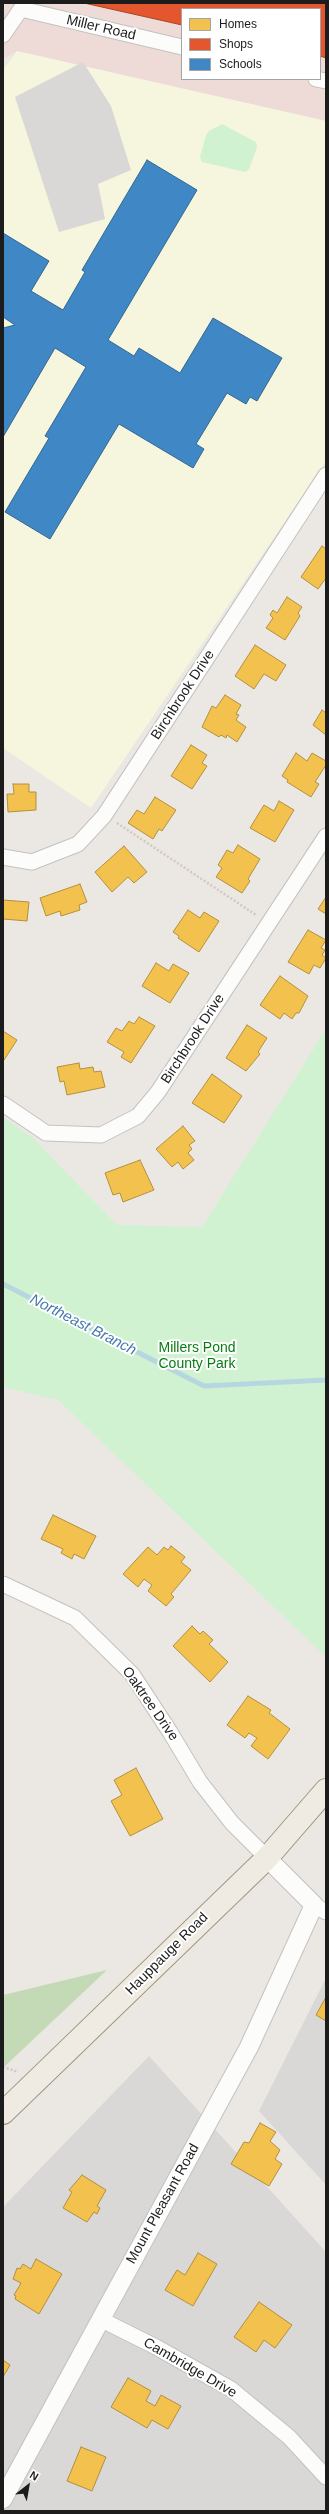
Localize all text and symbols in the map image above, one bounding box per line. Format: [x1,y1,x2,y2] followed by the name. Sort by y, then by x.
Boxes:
[181,8,321,80] legend
[65,12,137,44] street label: Miller Road
[219,17,257,31] text: Homes
[219,37,253,51] text: Shops
[219,57,262,71] text: Schools
[148,647,218,743] street label: Birchbrook Drive
[158,991,228,1087] street label: Birchbrook Drive
[27,1290,139,1360] water label: Northeast Branch
[158,1340,236,1372] park label: Millers Pond County Park
[118,1664,182,1744] street label: Oaktree Drive
[122,1909,212,1999] street label: Hauppauge Road
[123,2141,203,2267] street label: Mount Pleasant Road
[140,2334,240,2402] street label: Cambridge Drive
[8,2466,48,2506] north arrow
[28,2469,41,2483] text: N

